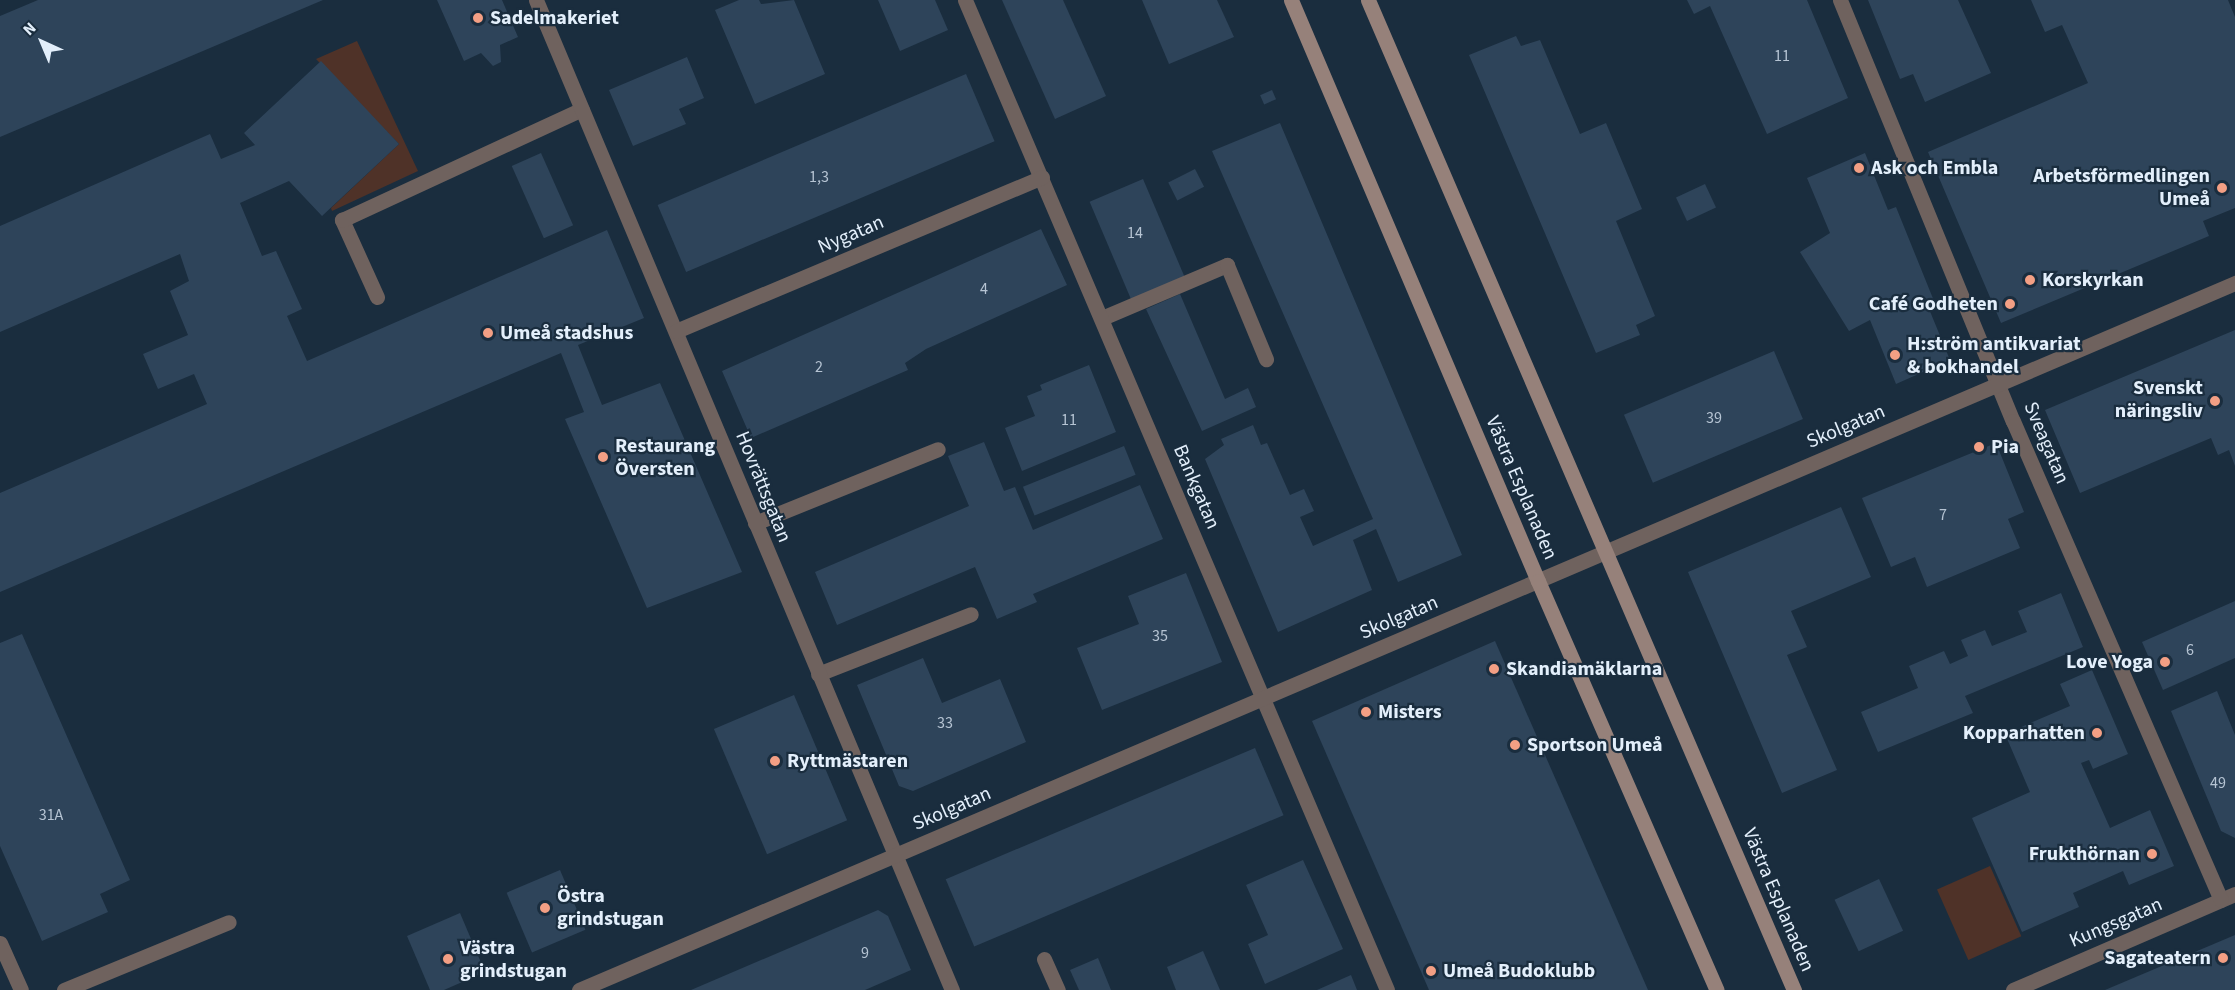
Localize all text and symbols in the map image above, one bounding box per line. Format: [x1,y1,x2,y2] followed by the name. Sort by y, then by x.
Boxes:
[490,6,619,30] place label: Sadelmakeriet
[471,11,485,25] marker: Sadelmakeriet
[12,12,72,72] north arrow
[18,17,41,41] text: N
[1774,46,1790,66] house number: 11
[1871,156,1998,180] place label: Ask och Embla
[1852,161,1866,175] marker: Ask och Embla
[2033,164,2210,211] place label: Arbetsförmedlingen Umeå
[809,167,829,187] house number: 1,3
[2215,181,2229,195] marker: Arbetsförmedlingen Umeå
[814,210,888,260] street label: Nygatan
[1127,223,1143,243] house number: 14
[2042,268,2144,292] place label: Korskyrkan
[2023,273,2037,287] marker: Korskyrkan
[980,279,988,299] house number: 4
[1869,292,1998,316] place label: Café Godheten
[2003,297,2017,311] marker: Café Godheten
[500,321,633,345] place label: Umeå stadshus
[481,326,495,340] marker: Umeå stadshus
[1907,332,2081,379] place label: H:ström antikvariat & bokhandel
[1888,348,1902,362] marker: H:ström antikvariat & bokhandel
[815,357,823,377] house number: 2
[2115,377,2203,424] place label: Svenskt näringsliv
[2208,394,2222,408] marker: Svenskt näringsliv
[2018,398,2074,488] street label: Sveagatan
[1803,400,1889,454] street label: Skolgatan
[1706,408,1722,428] house number: 39
[1061,410,1077,430] house number: 11
[1480,413,1562,563] street label: Västra Esplanaden
[730,428,796,546] street label: Hovrättsgatan
[615,434,715,481] place label: Restaurang Översten
[1991,435,2019,459] place label: Pia
[1972,440,1986,454] marker: Pia
[1167,441,1225,533] street label: Bankgatan
[596,450,610,464] marker: Restaurang Översten
[1939,505,1947,525] house number: 7
[1356,591,1442,645] street label: Skolgatan
[1152,626,1168,646] house number: 35
[2186,640,2194,660] house number: 6
[2066,650,2153,674] place label: Love Yoga
[2158,655,2172,669] marker: Love Yoga
[1506,657,1662,681] place label: Skandiamäklarna
[1487,662,1501,676] marker: Skandiamäklarna
[1378,700,1442,724] place label: Misters
[1359,705,1373,719] marker: Misters
[937,713,953,733] house number: 33
[1963,721,2085,745] place label: Kopparhatten
[2090,726,2104,740] marker: Kopparhatten
[1527,733,1663,757] place label: Sportson Umeå
[1508,738,1522,752] marker: Sportson Umeå
[787,749,908,773] place label: Ryttmästaren
[768,754,782,768] marker: Ryttmästaren
[2210,773,2226,793] house number: 49
[909,782,995,836] street label: Skolgatan
[39,805,63,825] house number: 31A
[1737,825,1819,975] street label: Västra Esplanaden
[2029,842,2140,866] place label: Frukthörnan
[2145,847,2159,861] marker: Frukthörnan
[557,885,664,932] place label: Östra grindstugan
[2066,893,2166,953] street label: Kungsgatan
[538,901,552,915] marker: Östra grindstugan
[460,936,567,983] place label: Västra grindstugan
[861,943,869,963] house number: 9
[2104,946,2211,970] place label: Sagateatern
[2216,951,2230,965] marker: Sagateatern
[441,952,455,966] marker: Västra grindstugan
[1443,959,1595,983] place label: Umeå Budoklubb
[1424,964,1438,978] marker: Umeå Budoklubb

